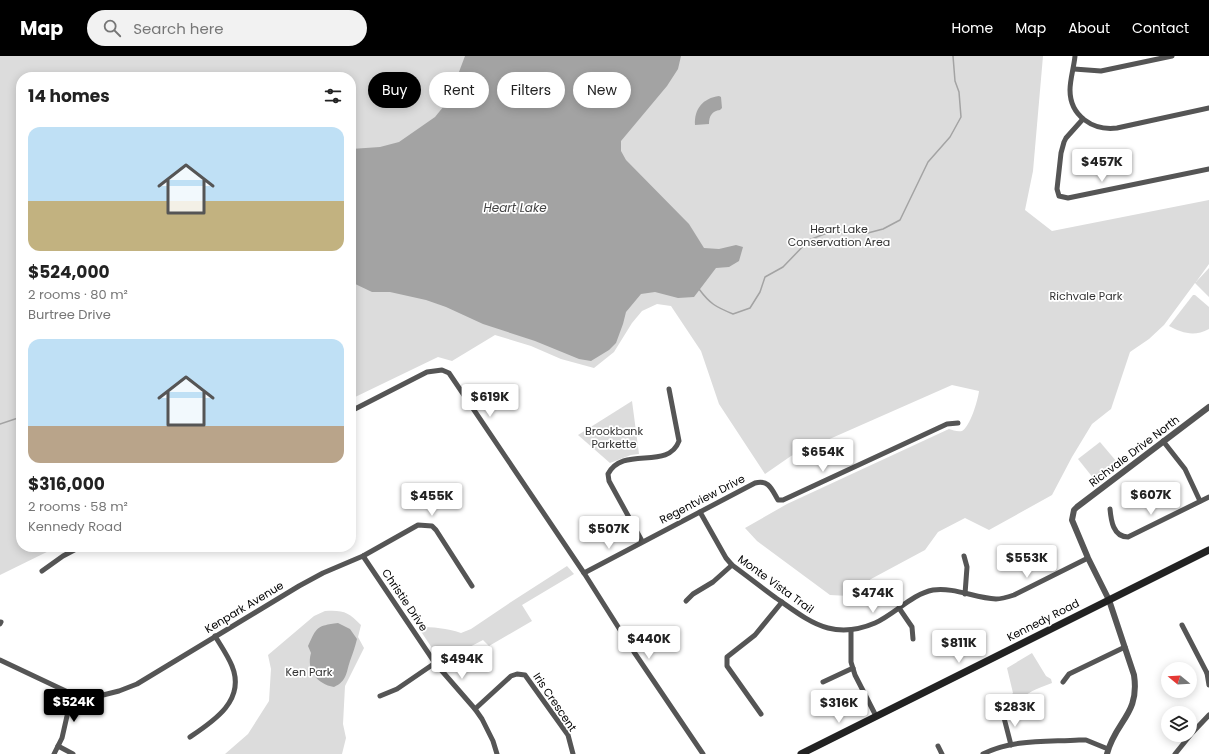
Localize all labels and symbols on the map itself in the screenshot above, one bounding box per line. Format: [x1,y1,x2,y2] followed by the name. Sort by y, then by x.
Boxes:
[1074,149,1130,183] pin: $457K
[483,199,547,216] water label: Heart Lake
[788,221,890,250] park label: Heart Lake Conservation Area
[1050,288,1123,304] park label: Richvale Park
[462,384,518,418] pin: $619K
[1085,412,1183,490] street label: Richvale Drive North
[585,423,643,452] park label: Brookbank Parkette
[795,439,851,473] pin: $654K
[656,470,748,527] street label: Regentview Drive
[1123,482,1179,516] pin: $607K
[404,483,460,517] pin: $455K
[581,516,637,550] pin: $507K
[999,545,1055,579] pin: $553K
[735,551,817,617] street label: Monte Vista Trail
[378,566,432,635] street label: Christie Drive
[202,577,287,637] street label: Kenpark Avenue
[845,580,901,614] pin: $474K
[1004,595,1082,645] street label: Kennedy Road
[621,626,677,660] pin: $440K
[931,630,987,664] pin: $811K
[434,646,490,680] pin: $494K
[1161,662,1197,698] north arrow
[286,664,333,680] park label: Ken Park
[529,669,581,735] street label: Iris Crescent
[46,689,102,723] pin: $524K
[811,690,867,724] pin: $316K
[987,694,1043,728] pin: $283K

